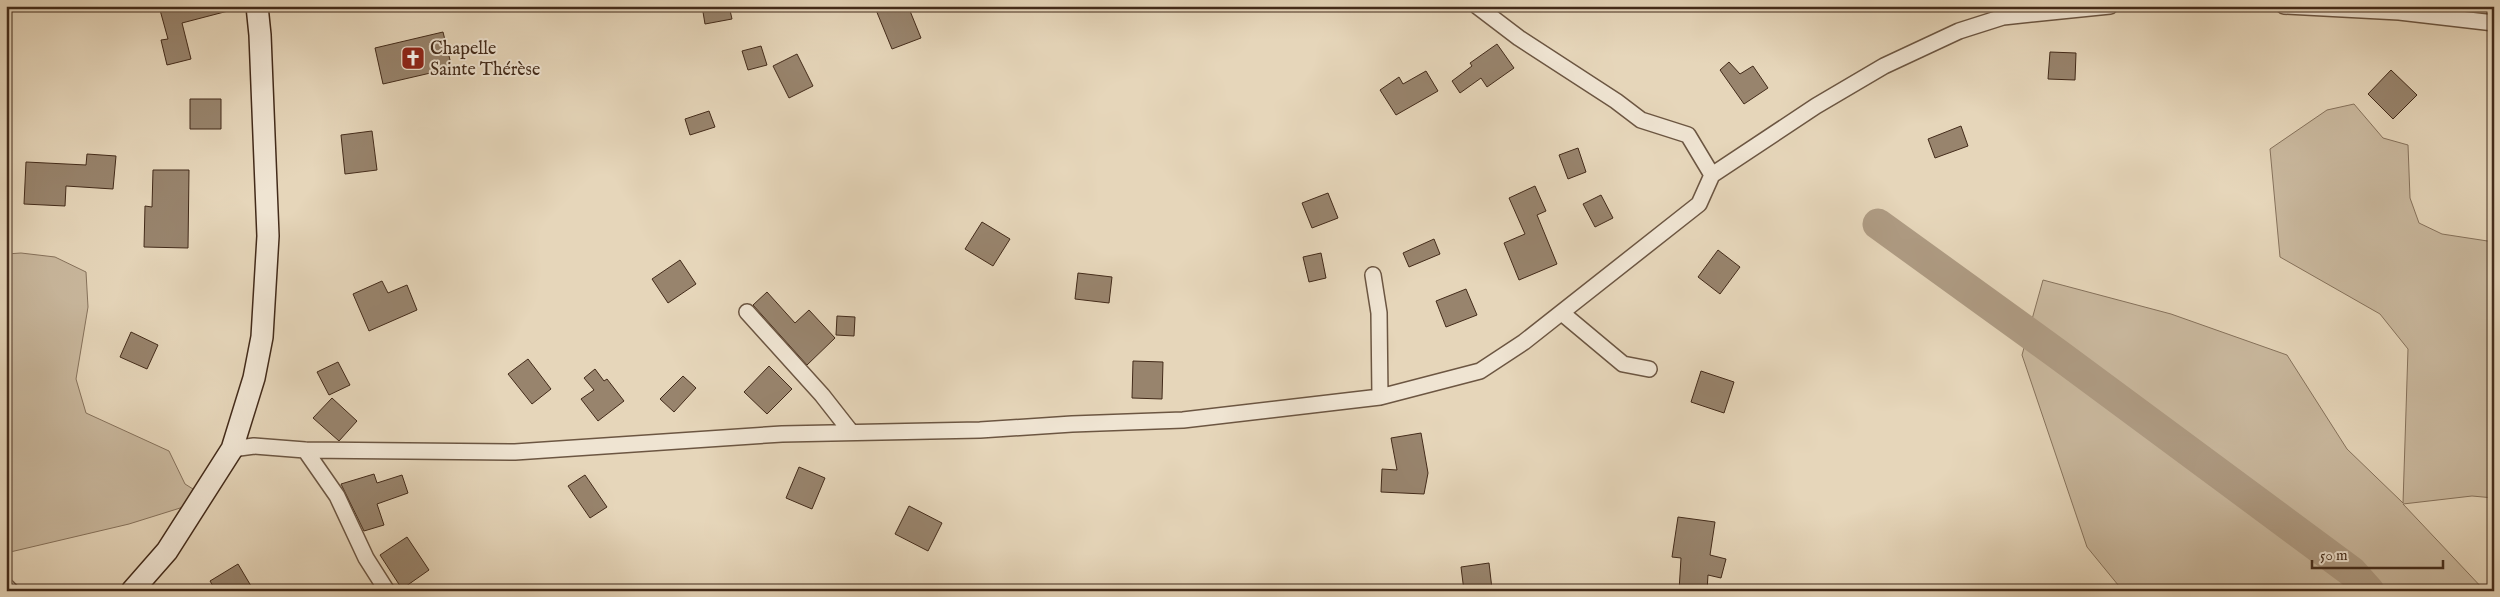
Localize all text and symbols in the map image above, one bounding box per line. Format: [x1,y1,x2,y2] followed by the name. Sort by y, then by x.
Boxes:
[430,38,540,82] place label: Chapelle Sainte Thérèse
[400,45,426,71] church icon: Chapelle Sainte Thérèse
[2312,537,2444,569] scale bar
[2320,546,2348,565] text: 50 m

